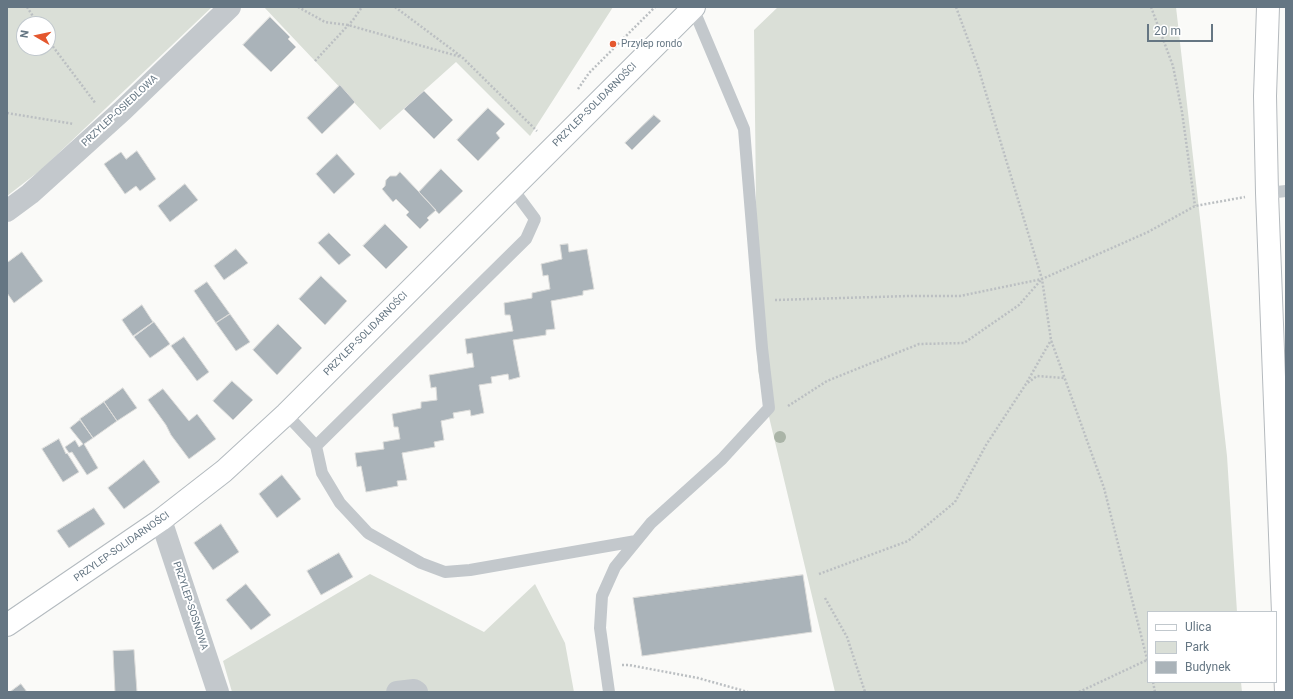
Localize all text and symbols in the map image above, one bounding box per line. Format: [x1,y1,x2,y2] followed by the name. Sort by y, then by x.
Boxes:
[16,16,56,56] north arrow
[1149,16,1215,42] scale bar
[1154,24,1181,38] text: 20 m
[18,29,32,39] text: N
[621,38,682,50] place label: Przylep rondo
[608,39,618,49] marker: Przylep rondo
[551,61,639,149] street label: PRZYLEP-SOLIDARNOŚCI
[80,73,160,149] street label: PRZYLEP-OSIEDLOWA
[322,290,410,378] street label: PRZYLEP-SOLIDARNOŚCI
[72,509,172,585] street label: PRZYLEP-SOLIDARNOŚCI
[170,560,210,652] street label: PRZYLEP-SOSNOWA
[1147,611,1277,683] legend
[1185,620,1211,634] text: Ulica
[1185,640,1209,654] text: Park
[1185,660,1231,674] text: Budynek

